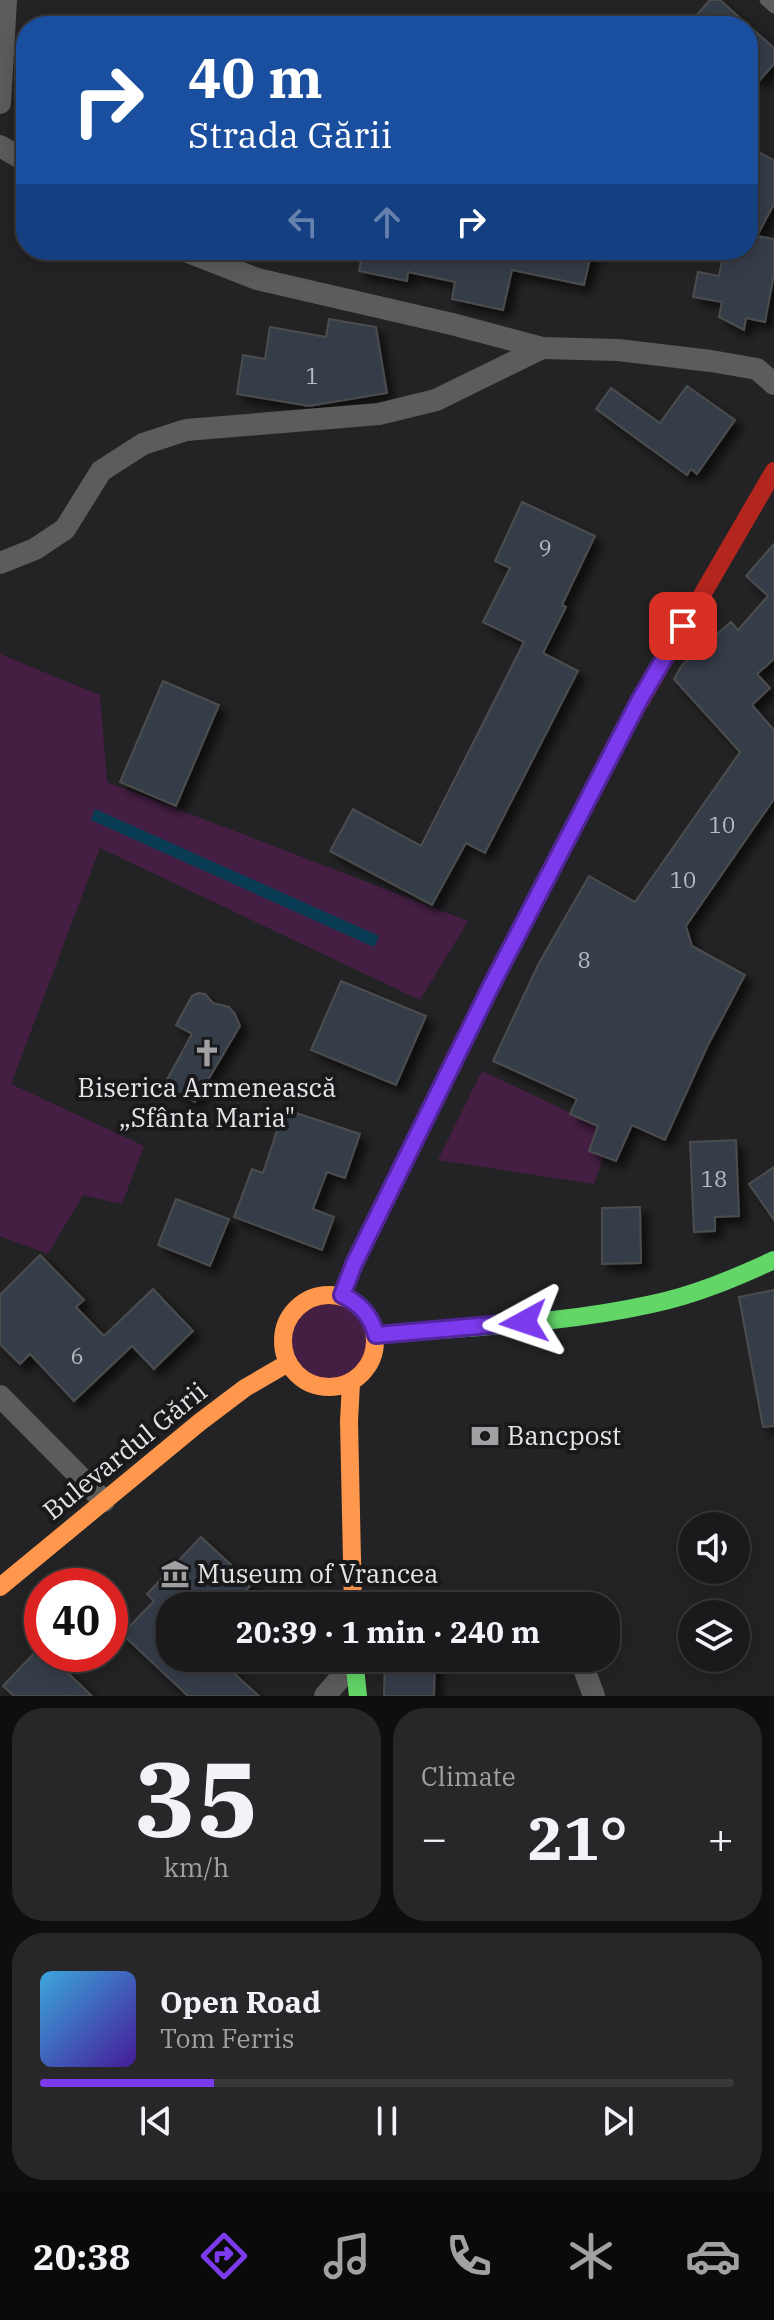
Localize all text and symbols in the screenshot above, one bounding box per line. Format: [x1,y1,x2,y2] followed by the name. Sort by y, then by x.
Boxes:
[188,41,323,113] text: 40 m
[56,48,160,152] icon: right
[188,111,392,158] text: Strada Gării
[281,200,325,244] icon: left
[365,200,409,244] icon: ahead
[449,200,493,244] icon: right
[305,361,319,390] house number: 1
[538,533,552,562] house number: 9
[649,592,717,660] pin
[661,604,705,648] icon: arrive
[709,810,735,839] house number: 10
[670,865,696,894] house number: 10
[577,945,591,974] house number: 8
[192,1038,222,1068] church icon: Biserica Armenească „Sfânta Maria"
[78,1070,336,1134] place label: Biserica Armenească „Sfânta Maria"
[701,1164,727,1193] house number: 18
[482,1280,566,1364] position arrow
[70,1341,84,1370] house number: 6
[36,1374,213,1527] street label: Bulevardul Gării
[507,1418,621,1452] place label: Bancpost
[470,1421,500,1451] bank icon: Bancpost
[678,1512,750,1672] map controls
[678,1512,750,1584] button: sound
[197,1556,438,1590] place label: Museum of Vrancea
[160,1559,190,1589] museum icon: Museum of Vrancea
[24,1568,128,1672] speed limit sign: 40
[678,1600,750,1672] button: layers
[236,1612,540,1651] text: 20:39 · 1 min · 240 m
[134,1730,259,1866] text: 35
[421,1759,516,1793] text: Climate
[527,1798,628,1877] text: 21°
[421,1809,447,1866] text: −
[708,1809,734,1866] text: +
[164,1850,229,1884] text: km/h
[160,1982,321,2021] text: Open Road
[160,2021,294,2055] text: Tom Ferris
[134,2099,178,2143] icon: previous
[365,2099,409,2143] icon: pause
[596,2099,640,2143] icon: next
[196,2228,252,2284] icon: directions
[319,2228,375,2284] icon: music
[441,2228,497,2284] icon: phone
[563,2228,619,2284] icon: climate
[685,2228,741,2284] icon: car
[33,2233,130,2280] text: 20:38

